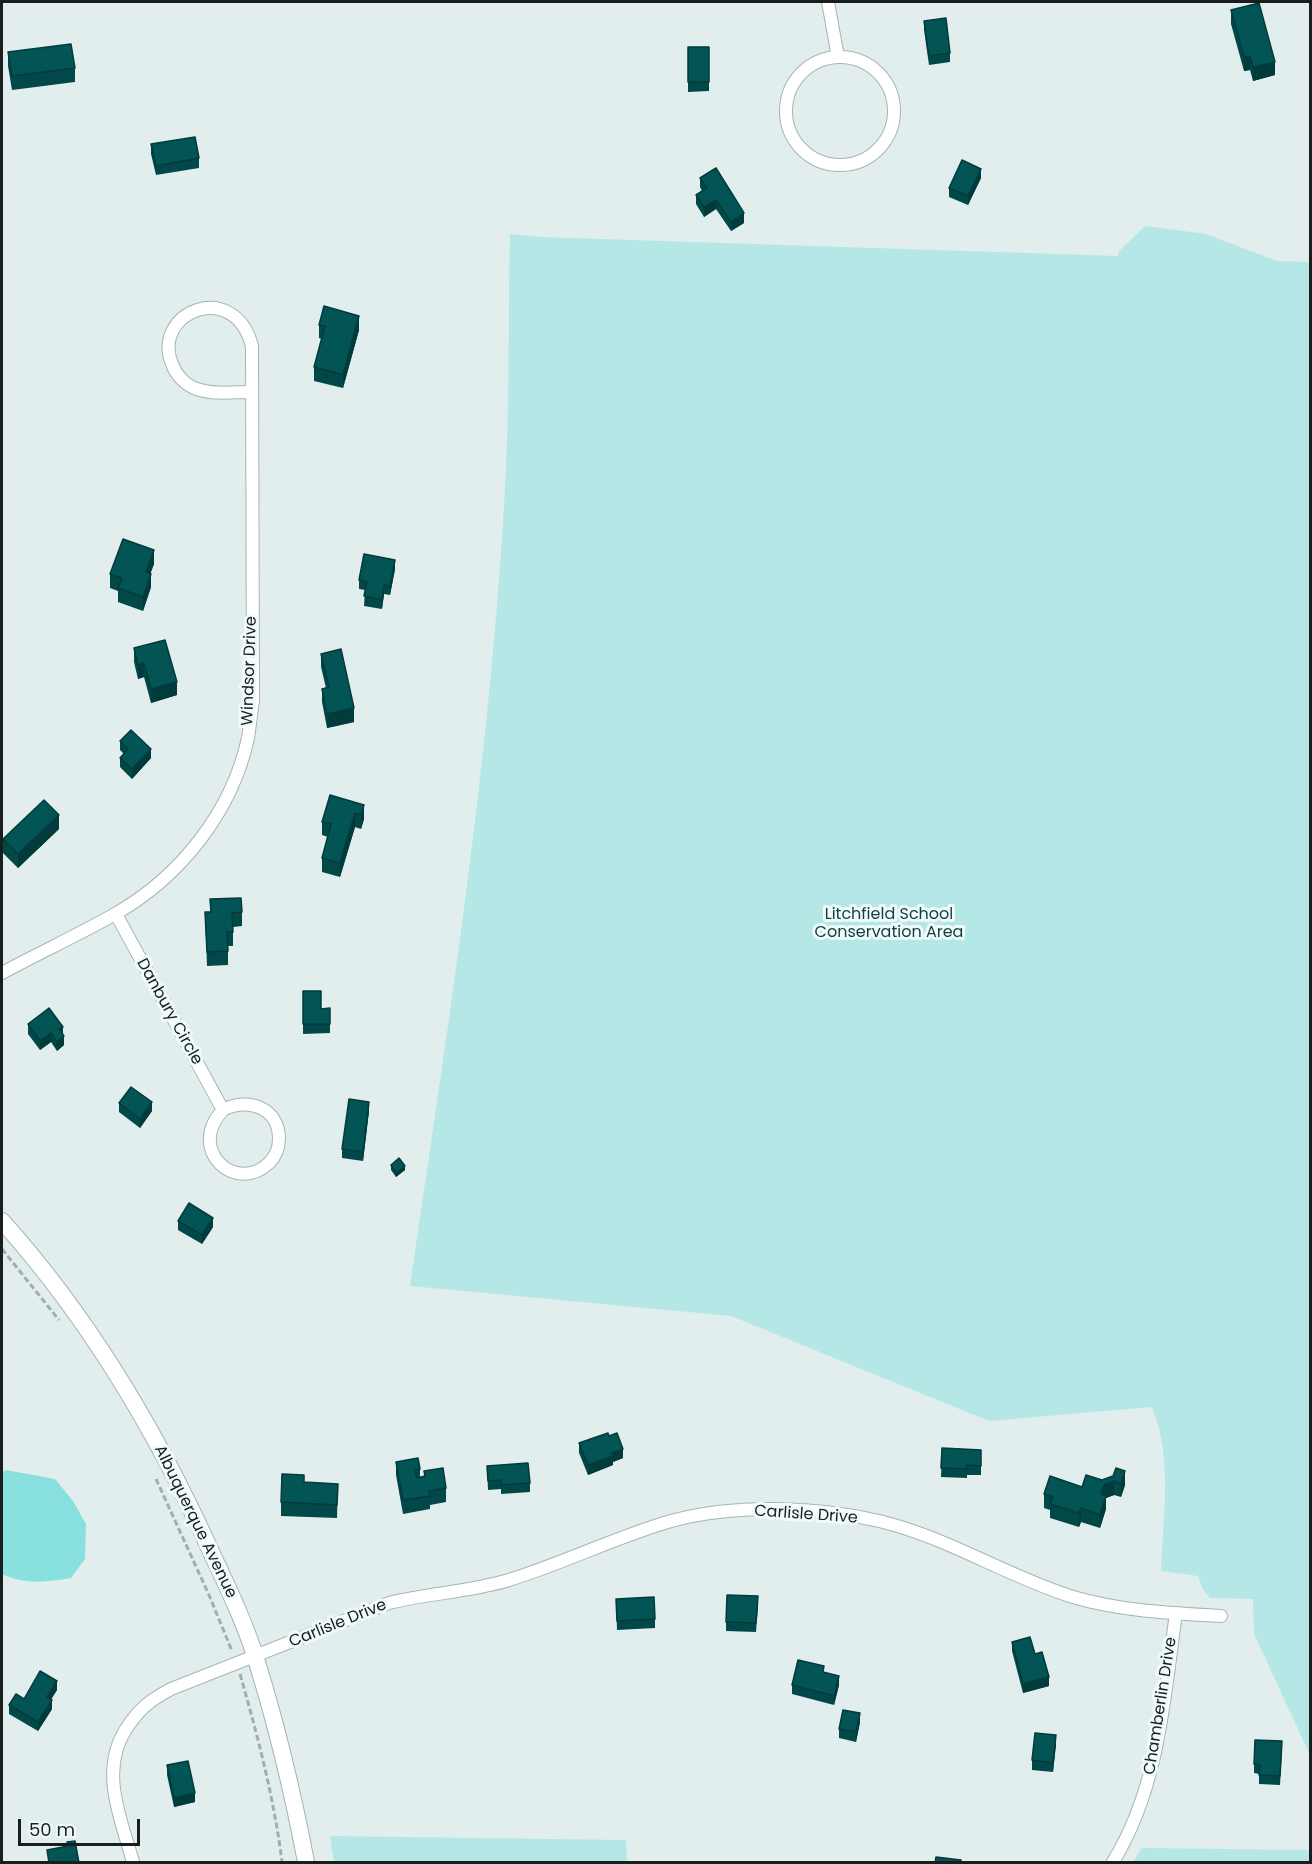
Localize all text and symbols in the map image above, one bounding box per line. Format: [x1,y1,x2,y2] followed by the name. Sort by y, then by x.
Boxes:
[238,616,262,726] street label: Windsor Drive
[815,905,963,943] park label: Litchfield School Conservation Area
[132,956,206,1068] street label: Danbury Circle
[150,1442,240,1602] street label: Albuquerque Avenue
[754,1502,858,1528] street label: Carlisle Drive
[286,1596,390,1652] street label: Carlisle Drive
[1141,1636,1181,1776] street label: Chamberlin Drive
[21,1807,142,1845] scale bar
[29,1817,75,1842] text: 50 m

